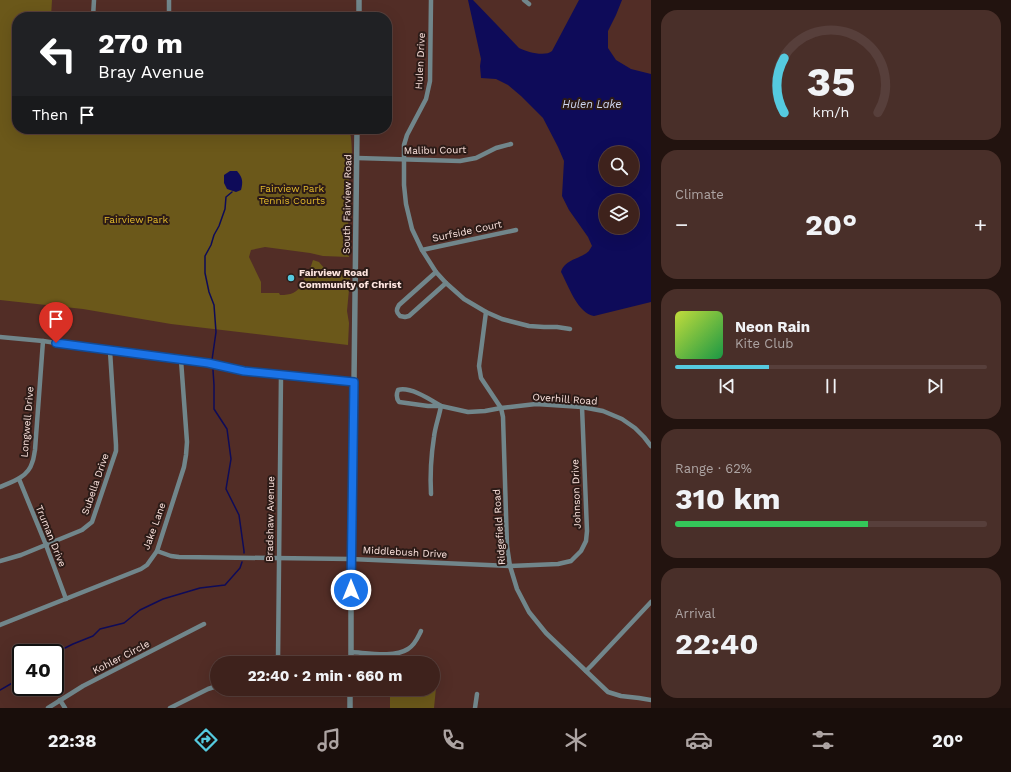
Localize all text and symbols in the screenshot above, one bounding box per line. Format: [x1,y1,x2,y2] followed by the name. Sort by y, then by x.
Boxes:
[98,27,183,60] text: 270 m
[32,28,84,80] icon: left
[413,32,427,90] street label: Hulen Drive
[807,57,855,106] text: 35
[98,61,204,82] text: Bray Avenue
[562,98,622,111] water label: Hulen Lake
[813,103,849,119] text: km/h
[76,104,98,126] icon: arrive
[32,106,68,124] text: Then
[404,144,467,156] street label: Malibu Court
[599,146,639,234] map controls
[599,146,639,186] button: search
[341,154,353,254] street label: South Fairview Road
[259,183,325,206] park label: Fairview Park Tennis Courts
[675,187,724,202] text: Climate
[599,194,639,234] button: layers
[805,207,857,242] text: 20°
[675,212,688,237] text: −
[974,212,987,237] text: +
[104,214,169,225] park label: Fairview Park
[431,218,504,244] street label: Surfside Court
[299,267,402,290] place label: Fairview Road Community of Christ
[286,273,296,283] marker: Fairview Road Community of Christ
[39,302,73,343] pin
[45,308,67,330] icon: arrive
[735,318,810,336] text: Neon Rain
[735,336,793,351] text: Kite Club
[716,375,738,397] icon: previous
[820,375,842,397] icon: pause
[924,375,946,397] icon: next
[18,386,36,458] street label: Longwell Drive
[532,391,598,407] street label: Overhill Road
[79,452,111,516] street label: Subella Drive
[569,459,583,529] street label: Johnson Drive
[675,461,752,476] text: Range · 62%
[264,476,276,562] street label: Bradshaw Avenue
[675,481,781,516] text: 310 km
[491,489,507,565] street label: Ridgefield Road
[140,501,168,551] street label: Jake Lane
[34,504,68,569] street label: Truman Drive
[362,544,448,560] street label: Middlebush Drive
[330,569,372,611] position arrow
[675,606,716,621] text: Arrival
[675,626,759,661] text: 22:40
[91,638,151,676] street label: Kohler Circle
[12,644,64,696] speed limit sign: 40
[248,667,402,685] text: 22:40 · 2 min · 660 m
[192,726,220,754] icon: directions
[315,726,343,754] icon: music
[439,726,467,754] icon: phone
[562,726,590,754] icon: climate
[685,726,713,754] icon: car
[809,726,837,754] icon: filters
[48,730,97,751] text: 22:38
[932,730,963,751] text: 20°

